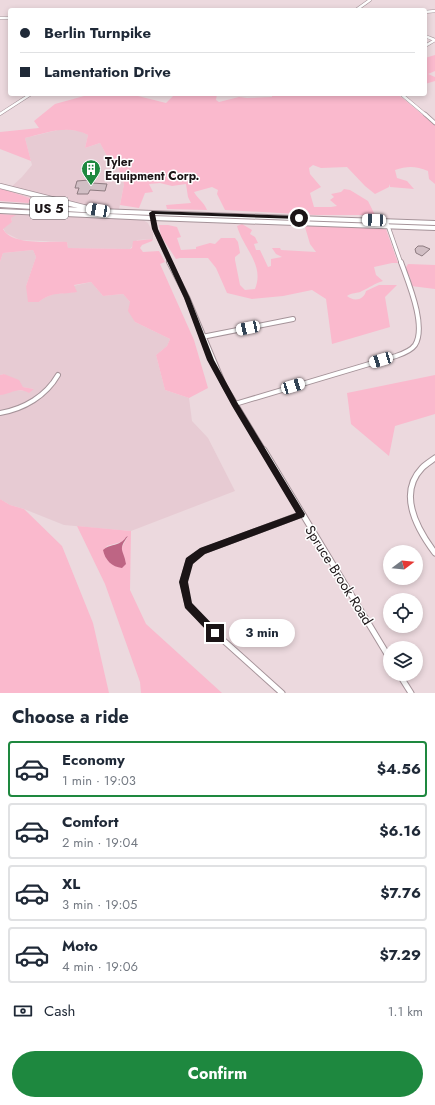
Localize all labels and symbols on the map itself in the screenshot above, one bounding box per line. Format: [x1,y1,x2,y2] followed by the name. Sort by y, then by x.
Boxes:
[105,153,200,185] place label: Tyler Equipment Corp.
[80,158,102,186] building icon: Tyler Equipment Corp.
[30,197,68,219] road number: US 5
[85,202,111,218] car
[290,209,308,227] route start
[362,214,386,226] car
[235,320,261,336] car
[368,351,394,369] car
[280,377,306,395] car
[300,521,378,629] street label: Spruce Brook Road
[383,545,423,585] north arrow
[229,619,295,647] callout: 3 min
[206,624,224,642] route end

